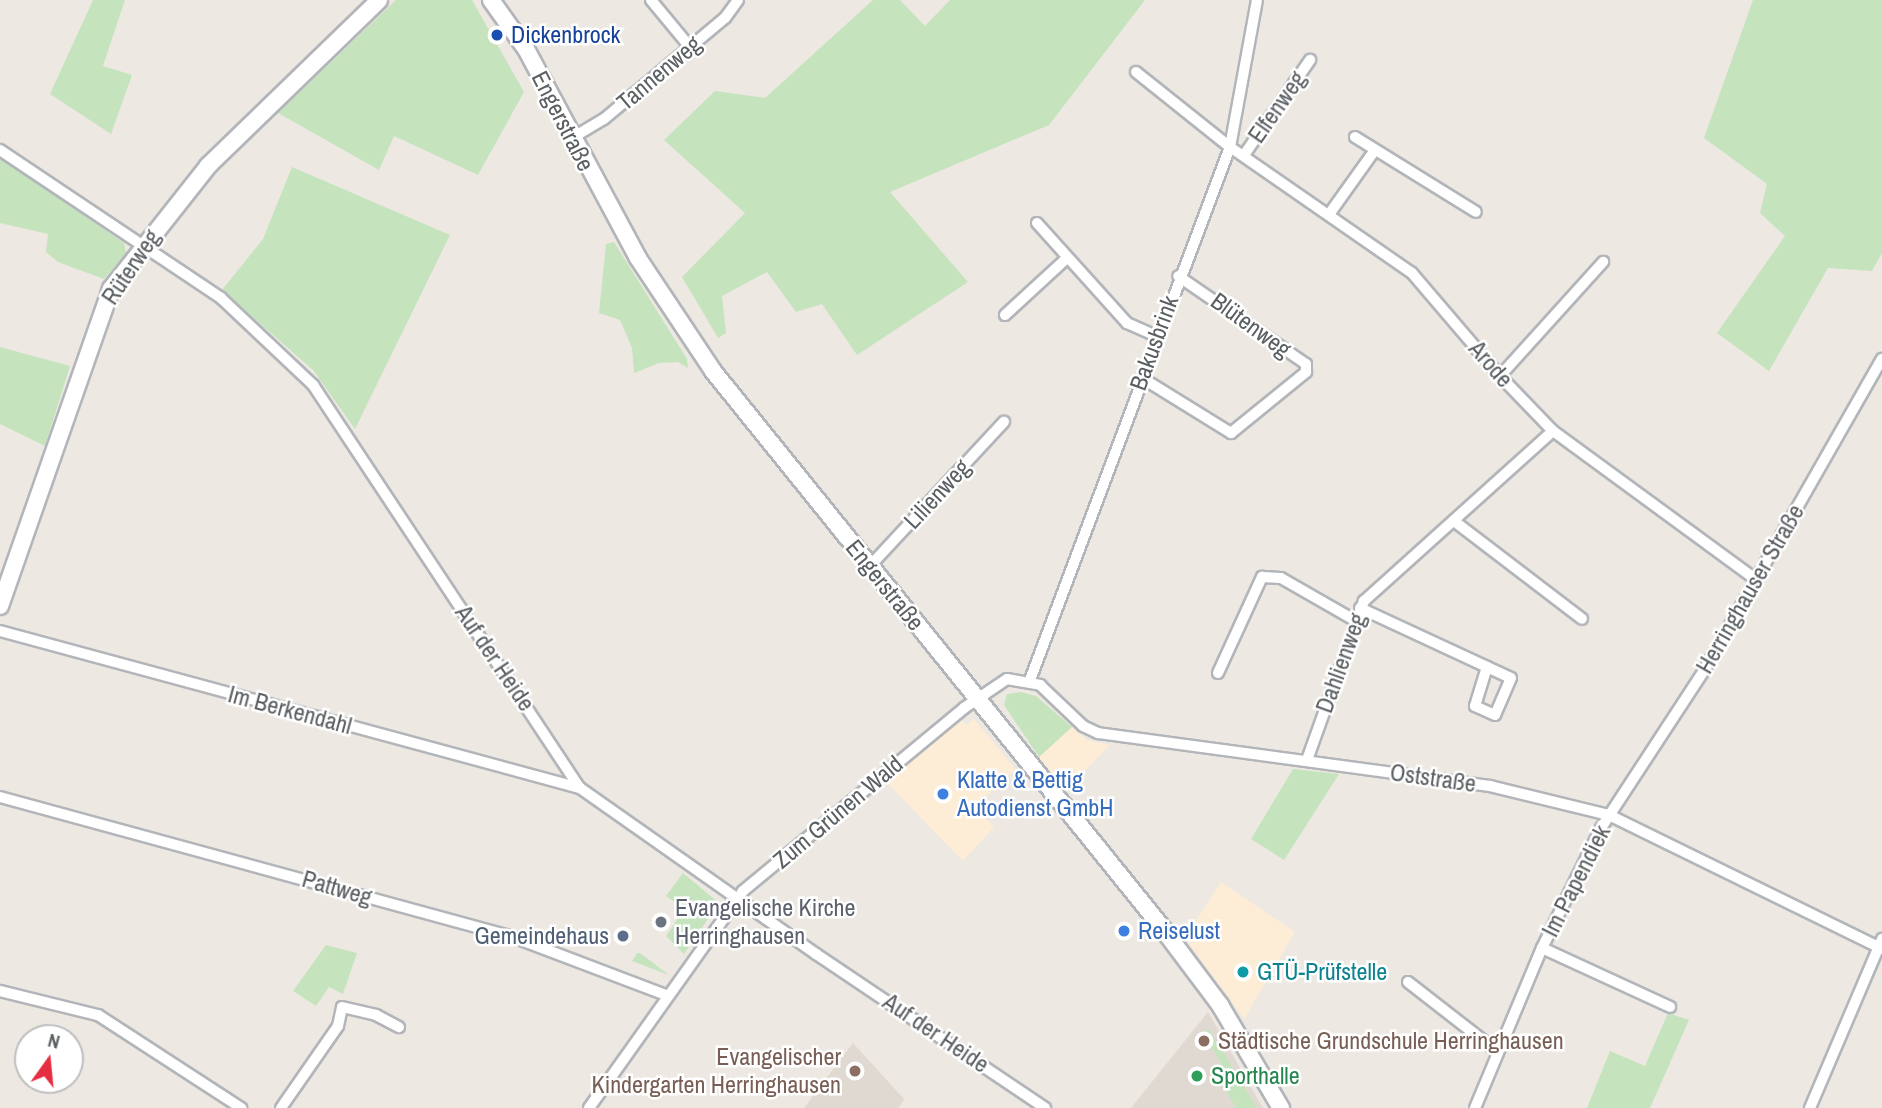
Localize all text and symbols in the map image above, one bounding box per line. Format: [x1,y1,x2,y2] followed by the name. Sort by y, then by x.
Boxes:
[511,21,620,49] place label: Dickenbrock
[489,27,505,43] marker: Dickenbrock
[611,29,707,117] street label: Tannenweg
[526,66,600,176] street label: Engerstraße
[1242,66,1312,148] street label: Elfenweg
[96,224,166,310] street label: Rüterweg
[1205,286,1297,364] street label: Blütenweg
[1124,292,1184,394] street label: Bakusbrink
[1463,335,1519,393] street label: Arode
[898,453,976,535] street label: Lilienweg
[1690,499,1810,679] street label: Herringhauser Straße
[840,534,930,636] street label: Engerstraße
[449,600,541,716] street label: Auf der Heide
[1310,609,1372,717] street label: Dahlienweg
[225,680,355,740] street label: Im Berkendahl
[767,750,909,874] street label: Zum Grünen Wald
[1388,758,1478,798] street label: Oststraße
[957,766,1113,822] place label: Klatte & Bettig Autodienst GmbH
[935,786,951,802] marker: Klatte & Bettig Autodienst GmbH
[1536,820,1616,942] street label: Im Papendiek
[299,864,375,912] street label: Pattweg
[675,894,856,950] place label: Evangelische Kirche Herringhausen
[653,914,669,930] marker: Evangelische Kirche Herringhausen
[1138,917,1220,945] place label: Reiselust
[474,922,609,950] place label: Gemeindehaus
[1116,923,1132,939] marker: Reiselust
[615,928,631,944] marker: Gemeindehaus
[1257,958,1387,986] place label: GTÜ-Prüfstelle
[1235,964,1251,980] marker: GTÜ-Prüfstelle
[878,987,994,1079] street label: Auf der Heide
[14,1024,84,1094] north arrow
[45,1027,63,1055] text: N
[1218,1027,1564,1055] place label: Städtische Grundschule Herringhausen
[1196,1033,1212,1049] marker: Städtische Grundschule Herringhausen
[592,1043,841,1099] place label: Evangelischer Kindergarten Herringhausen
[1211,1062,1300,1090] place label: Sporthalle
[847,1063,863,1079] marker: Evangelischer Kindergarten Herringhausen
[1189,1068,1205,1084] marker: Sporthalle

